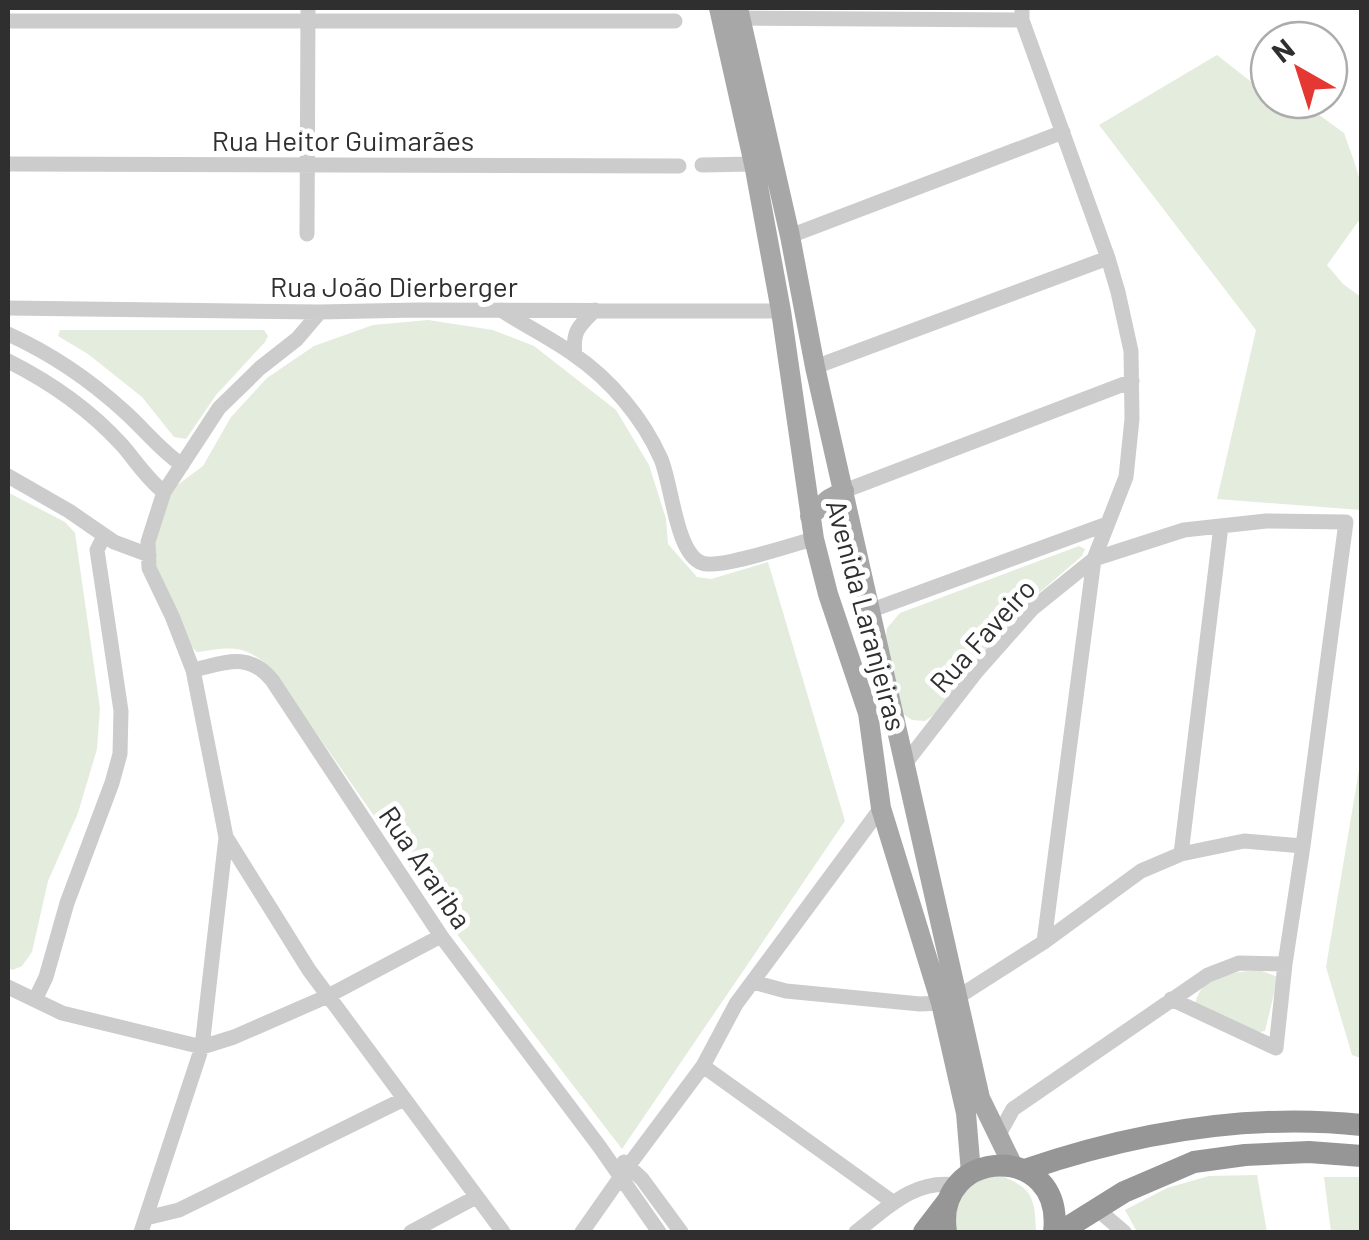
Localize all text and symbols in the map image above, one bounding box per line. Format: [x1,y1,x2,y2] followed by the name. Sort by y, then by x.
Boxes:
[1249,20,1349,120] north arrow
[1265,31,1301,69] text: N
[212,123,474,157] street label: Rua Heitor Guimarães
[270,269,518,303] street label: Rua João Dierberger
[820,496,914,734] street label: Avenida Laranjeiras
[922,571,1042,699] street label: Rua Faveiro
[373,799,479,935] street label: Rua Arariba

